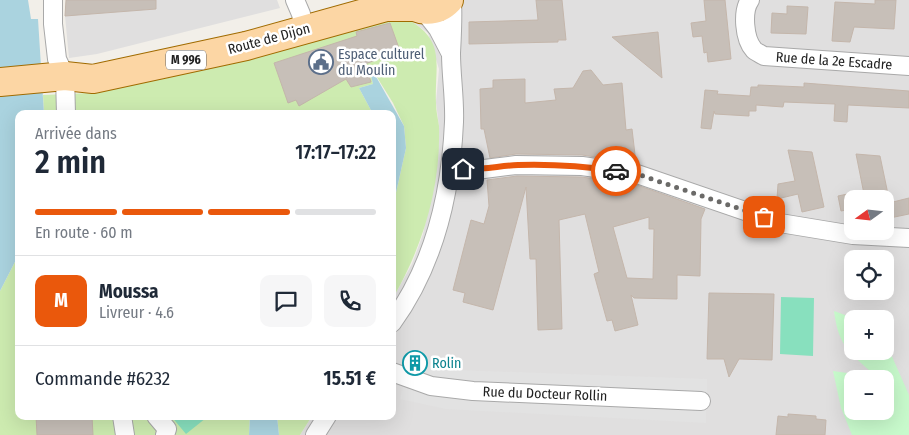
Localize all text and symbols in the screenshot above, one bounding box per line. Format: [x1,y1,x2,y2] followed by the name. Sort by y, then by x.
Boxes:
[226,20,312,58] street label: Route de Dijon
[338,46,425,79] place label: Espace culturel du Moulin
[775,48,893,74] street label: Rue de la 2e Escadre
[308,49,334,75] public building icon: Espace culturel du Moulin
[166,50,206,70] road number: M 996
[35,124,117,143] text: Arrivée dans
[295,141,376,164] text: 17:17–17:22
[35,143,106,181] text: 2 min
[591,146,641,196] courier
[442,148,484,190] pin
[449,155,477,183] icon: home
[602,157,630,185] icon: car
[844,190,894,240] north arrow
[844,190,894,420] map controls
[743,196,785,238] pin
[750,203,778,231] icon: bag
[35,223,133,242] text: En route · 60 m
[844,250,894,300] button: locate
[260,275,312,327] button: chat
[324,275,376,327] button: phone
[99,280,159,303] text: Moussa
[54,289,68,312] text: M
[99,303,174,322] text: Livreur · 4.6
[844,310,894,360] button: +
[402,350,428,376] building icon: Rolin
[432,355,461,372] place label: Rolin
[35,367,170,390] text: Commande #6232
[324,367,376,390] text: 15.51 €
[844,370,894,420] button: −
[482,383,608,405] street label: Rue du Docteur Rollin

